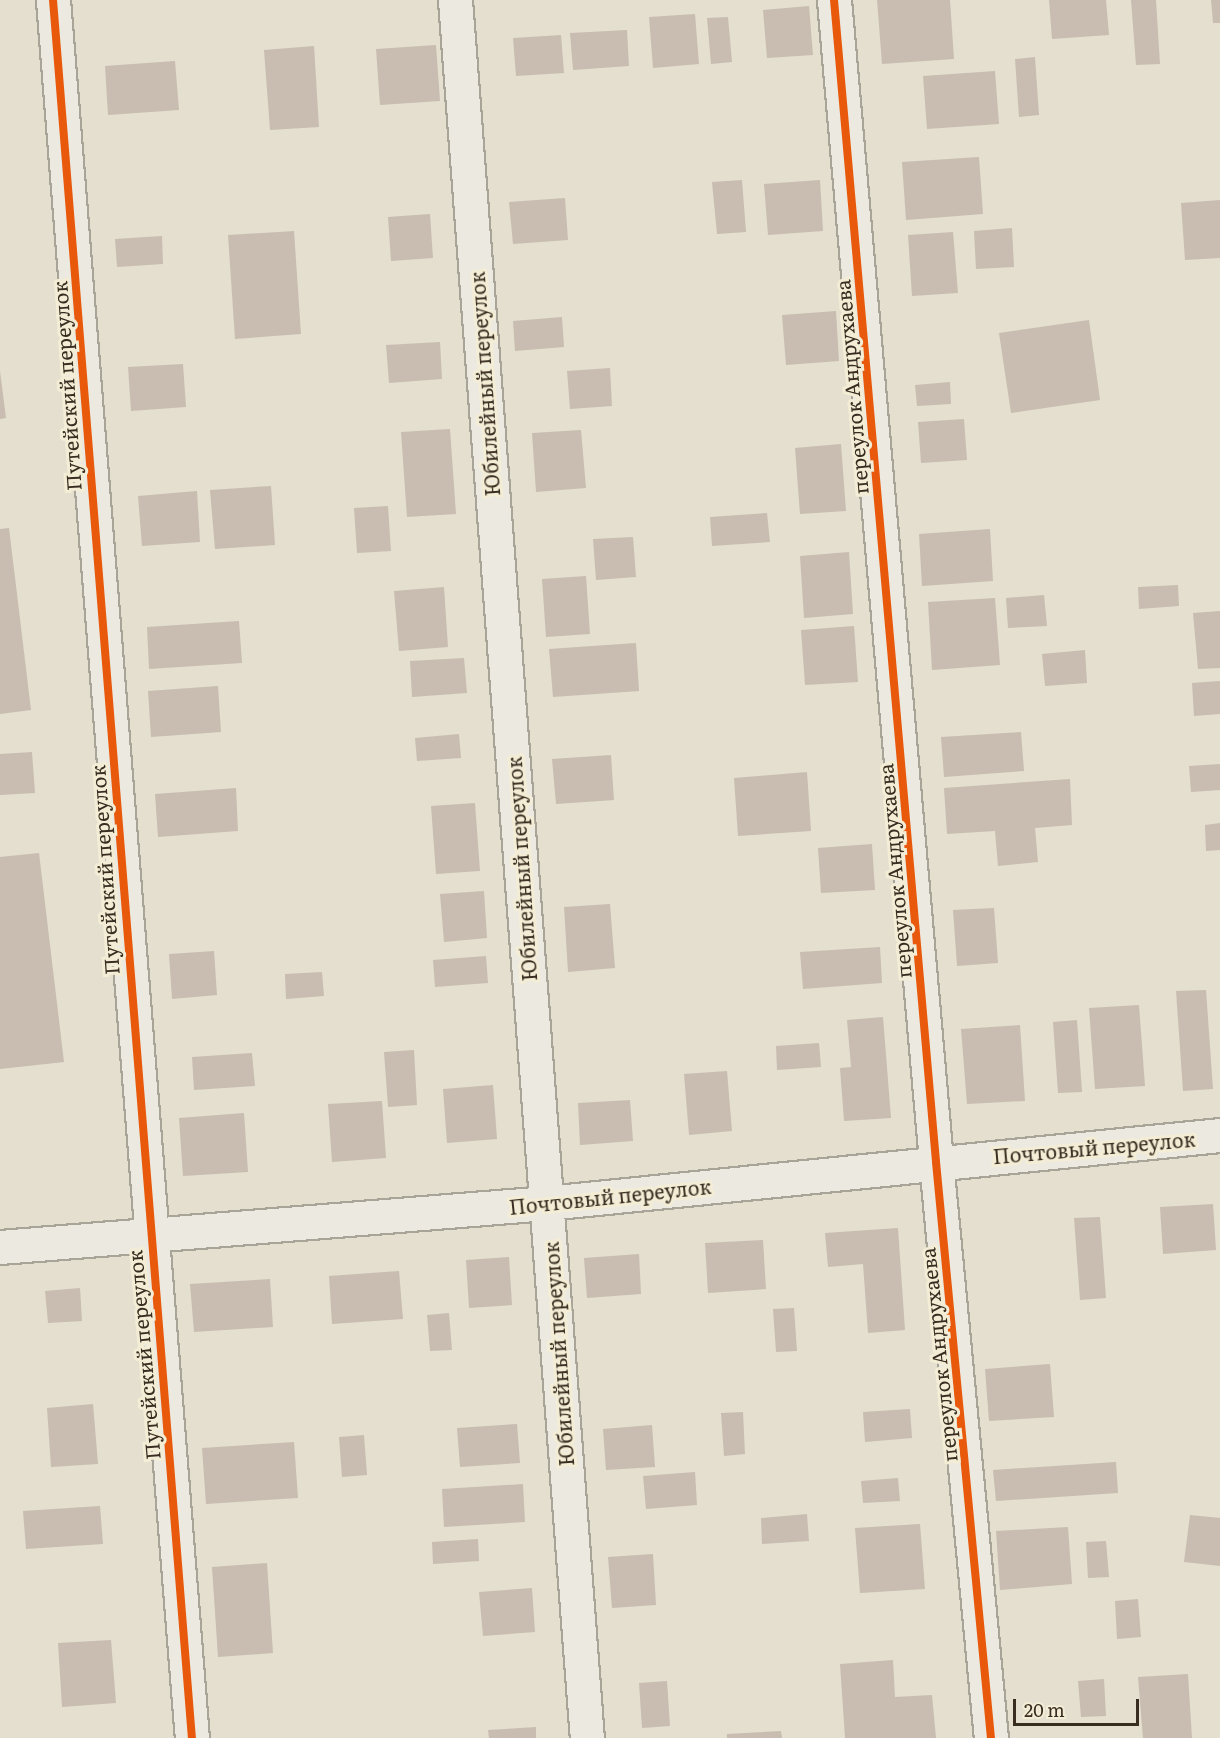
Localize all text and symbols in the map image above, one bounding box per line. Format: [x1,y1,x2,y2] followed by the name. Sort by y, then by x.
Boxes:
[464,271,504,497] street label: Юбилейный переулок
[830,279,872,495] street label: переулок Андрухаева
[47,280,85,492] street label: Путейский переулок
[501,756,541,982] street label: Юбилейный переулок
[873,763,915,979] street label: переулок Андрухаева
[85,764,123,976] street label: Путейский переулок
[992,1126,1196,1168] street label: Почтовый переулок
[508,1173,712,1219] street label: Почтовый переулок
[538,1241,578,1467] street label: Юбилейный переулок
[915,1247,961,1463] street label: переулок Андрухаева
[122,1249,164,1461] street label: Путейский переулок
[1016,1687,1142,1725] scale bar
[1024,1696,1065,1723] text: 20 m

